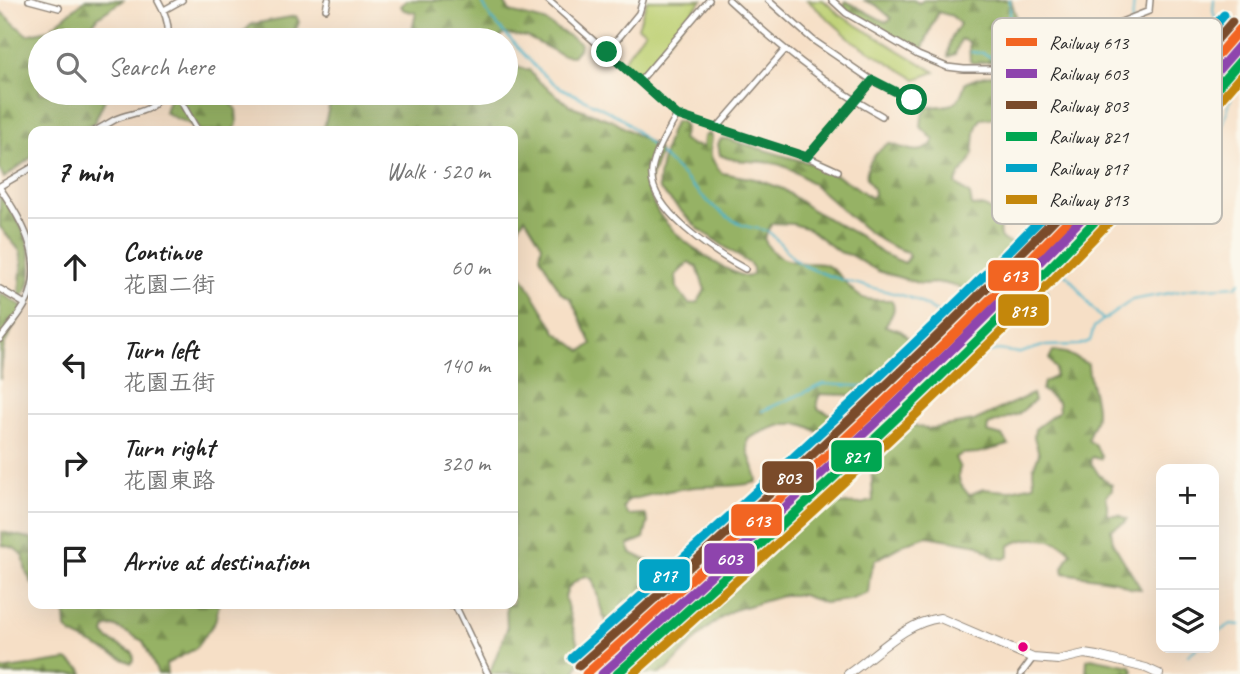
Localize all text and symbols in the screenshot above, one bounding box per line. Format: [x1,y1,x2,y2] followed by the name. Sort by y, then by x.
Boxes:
[992,18,1222,224] legend
[28,28,518,105] search box
[1049,31,1130,55] text: Railway 613
[591,36,622,67] route end
[52,48,90,86] icon: search
[108,50,214,83] text: Search here
[1049,62,1130,86] text: Railway 603
[896,84,927,115] route start
[1049,94,1130,118] text: Railway 803
[1049,125,1130,149] text: Railway 821
[56,153,113,191] text: 7 min
[386,157,490,186] text: Walk · 520 m
[1049,157,1130,181] text: Railway 817
[1049,188,1130,212] text: Railway 813
[123,235,201,268] text: Continue
[56,248,94,286] icon: ahead
[451,253,490,282] text: 60 m
[987,259,1040,292] line badge: 613
[1001,264,1029,288] text: 613
[123,270,215,299] text: 花園二街
[997,293,1050,327] line badge: 813
[1010,299,1038,323] text: 813
[123,333,198,366] text: Turn left
[56,346,94,384] icon: left
[441,351,490,380] text: 140 m
[123,368,215,397] text: 花園五街
[123,431,214,464] text: Turn right
[830,439,883,473] line badge: 821
[56,444,94,482] icon: right
[843,445,871,469] text: 821
[441,449,490,478] text: 320 m
[761,460,815,494] line badge: 803
[1156,464,1219,653] map controls
[1156,464,1219,527] button: +
[123,466,215,495] text: 花園東路
[775,466,803,490] text: 803
[730,503,783,537] line badge: 613
[744,509,772,533] text: 613
[1156,527,1219,590] button: −
[56,542,94,580] icon: arrive
[703,542,756,575] line badge: 603
[123,545,309,578] text: Arrive at destination
[716,547,744,571] text: 603
[638,558,691,592] line badge: 817
[651,564,679,588] text: 817
[1156,590,1219,653] button: layers
[1016,640,1030,654] unlabelled marker

